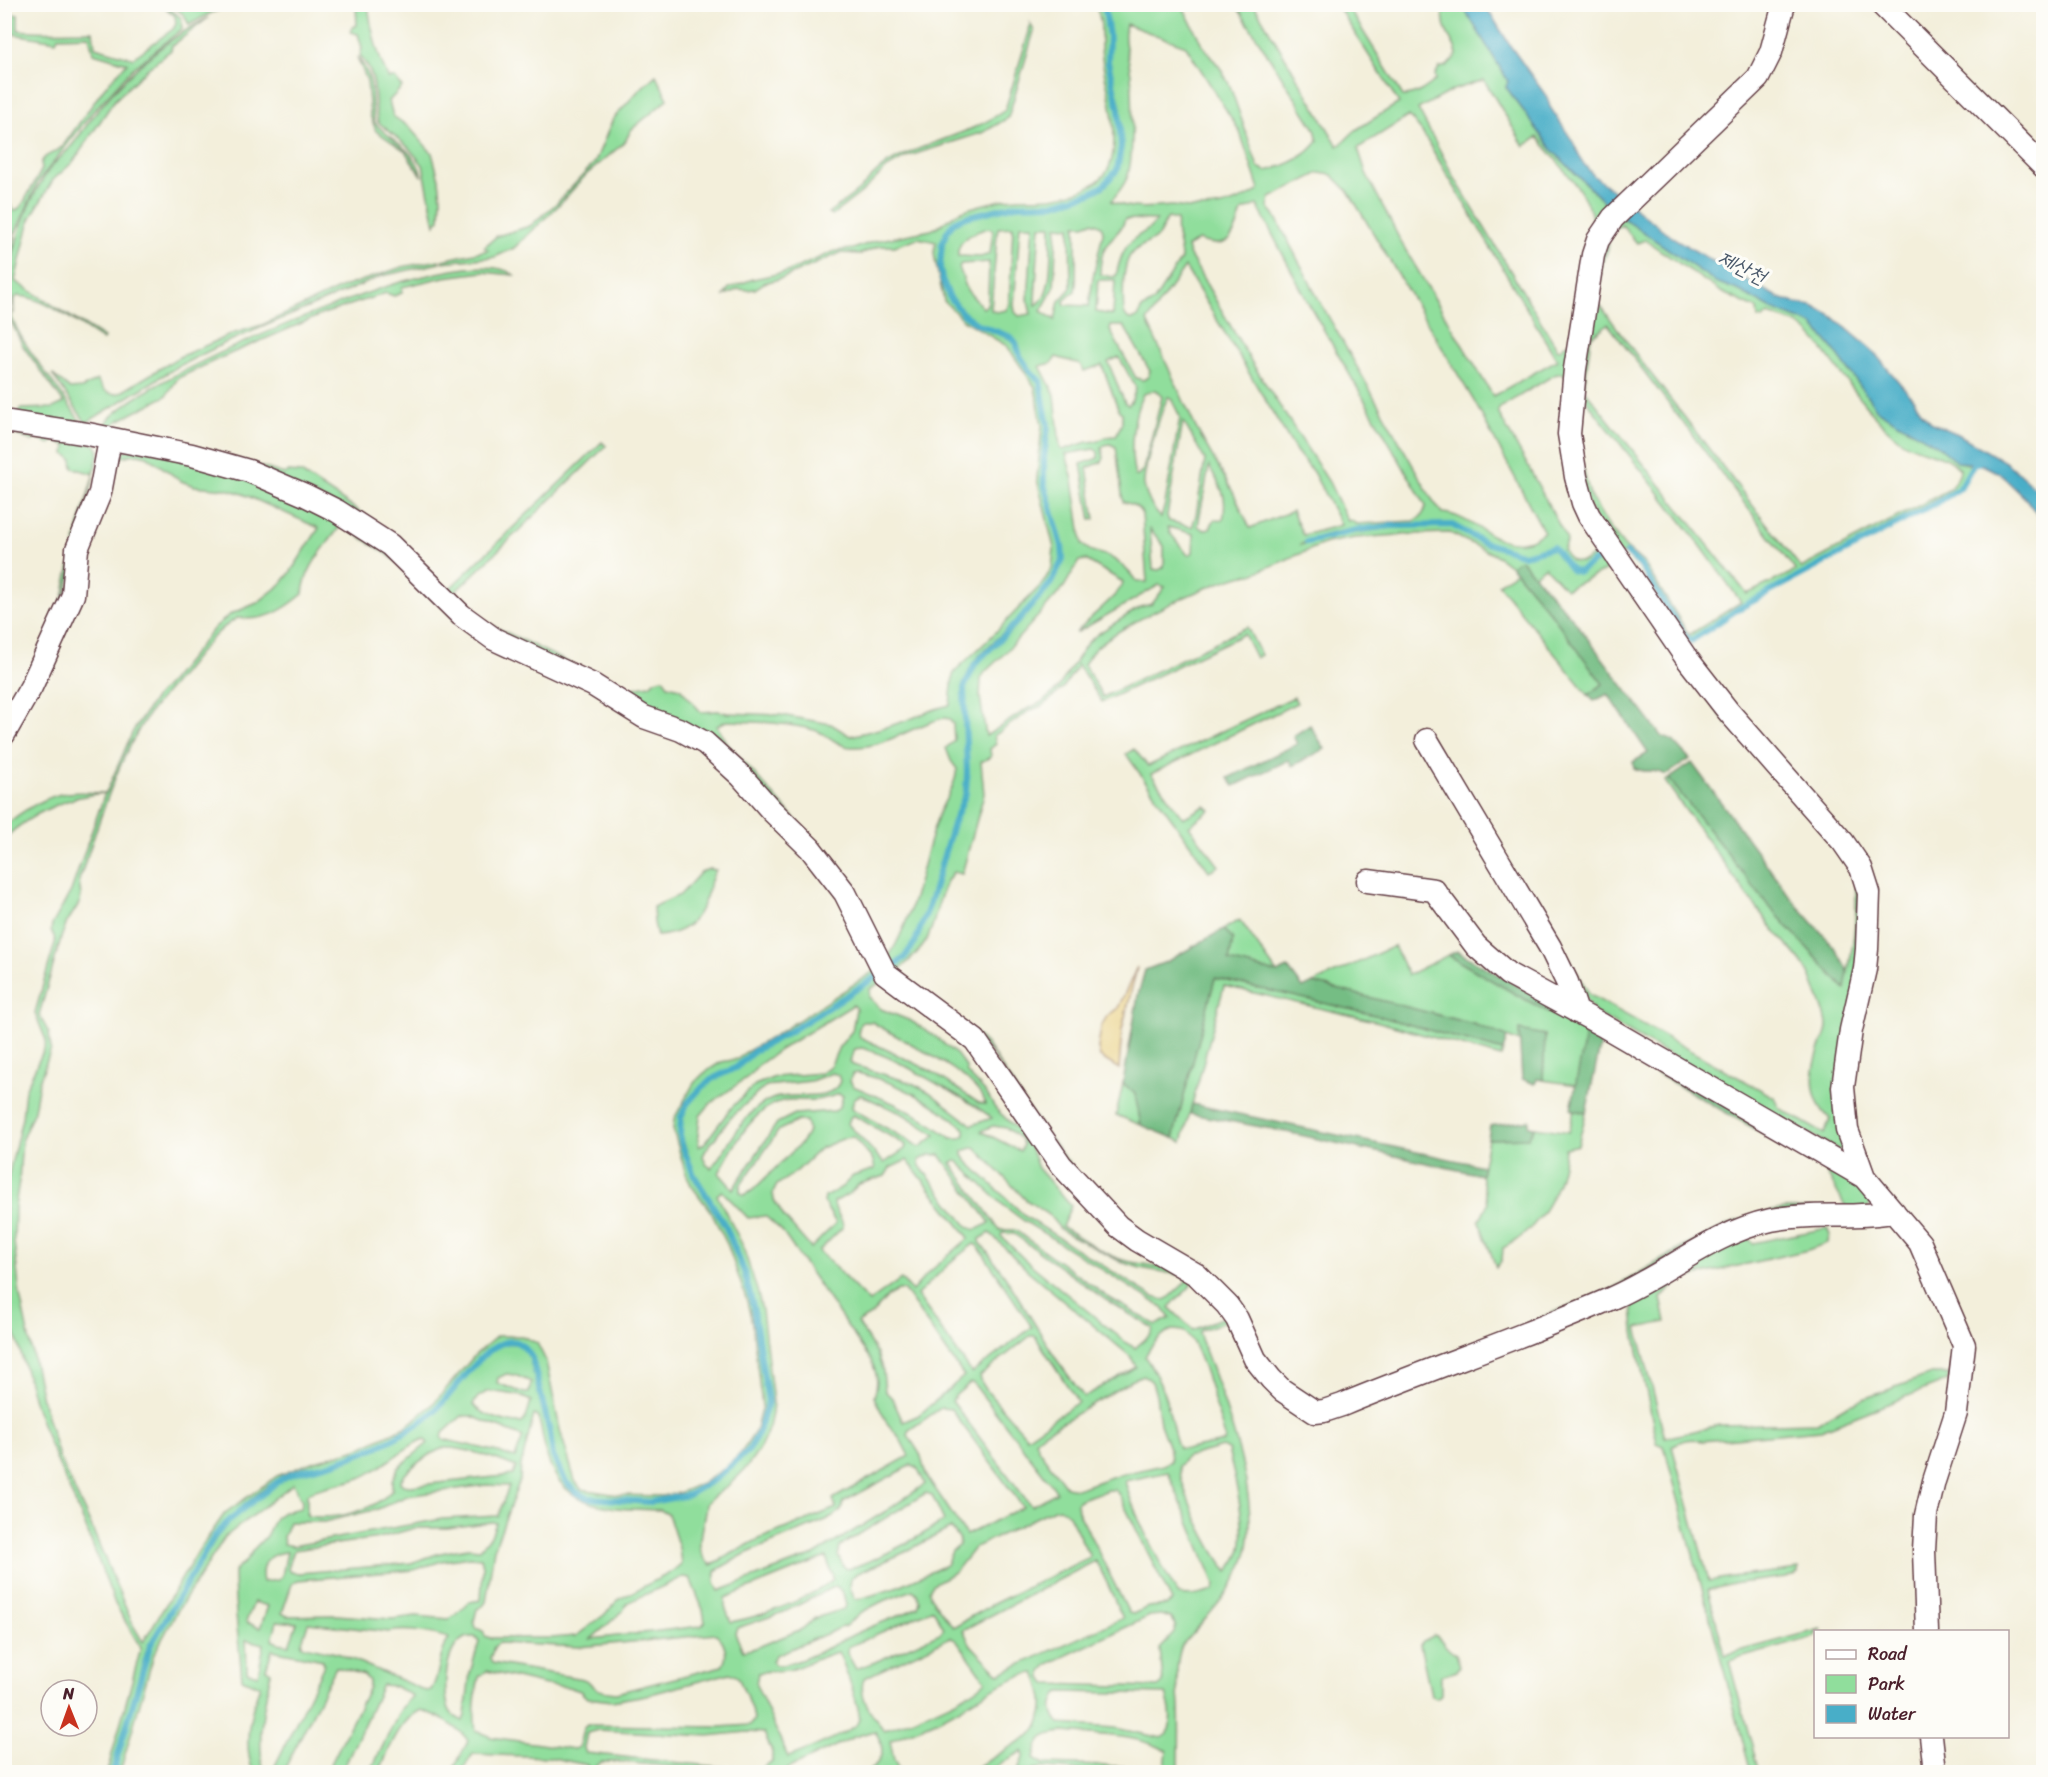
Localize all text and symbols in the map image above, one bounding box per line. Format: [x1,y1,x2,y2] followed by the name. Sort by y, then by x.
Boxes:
[1711,239,1775,296] water label: 제산천
[1814,1630,2009,1738] legend
[1868,1638,1908,1670] text: Road
[1868,1668,1905,1700] text: Park
[39,1678,99,1738] north arrow
[62,1679,75,1708] text: N
[1868,1698,1917,1730] text: Water

